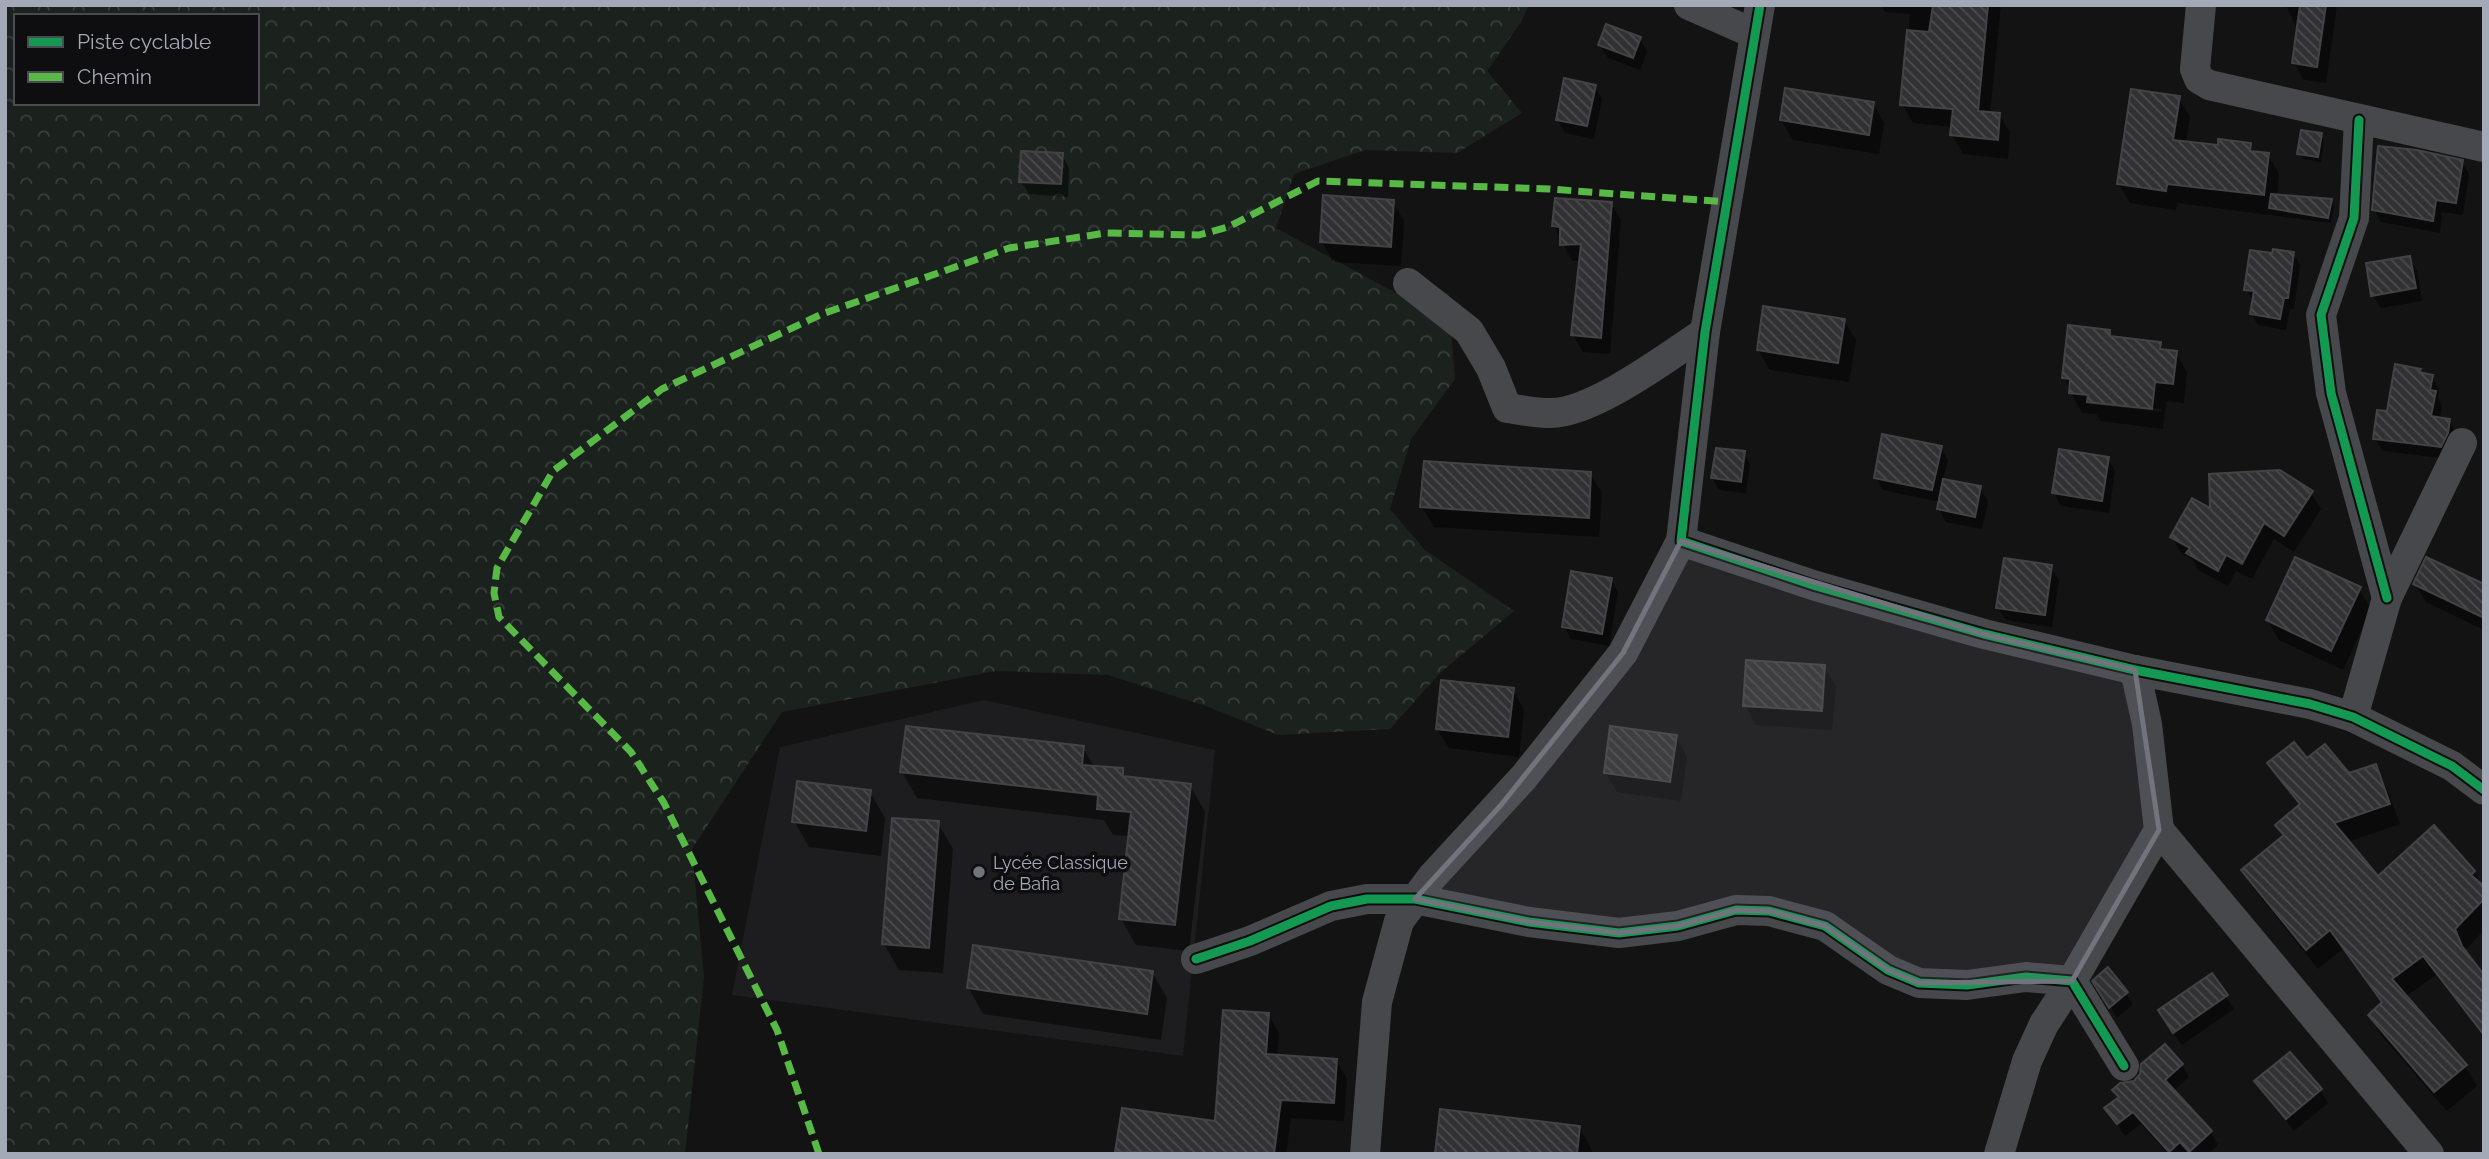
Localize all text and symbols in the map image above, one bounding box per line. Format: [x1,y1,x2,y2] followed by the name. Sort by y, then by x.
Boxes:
[14,14,259,105] legend
[77,29,211,54] text: Piste cyclable
[77,64,152,89] text: Chemin
[993,852,1128,894] place label: Lycée Classique de Bafia
[971,864,987,880] marker: Lycée Classique de Bafia

